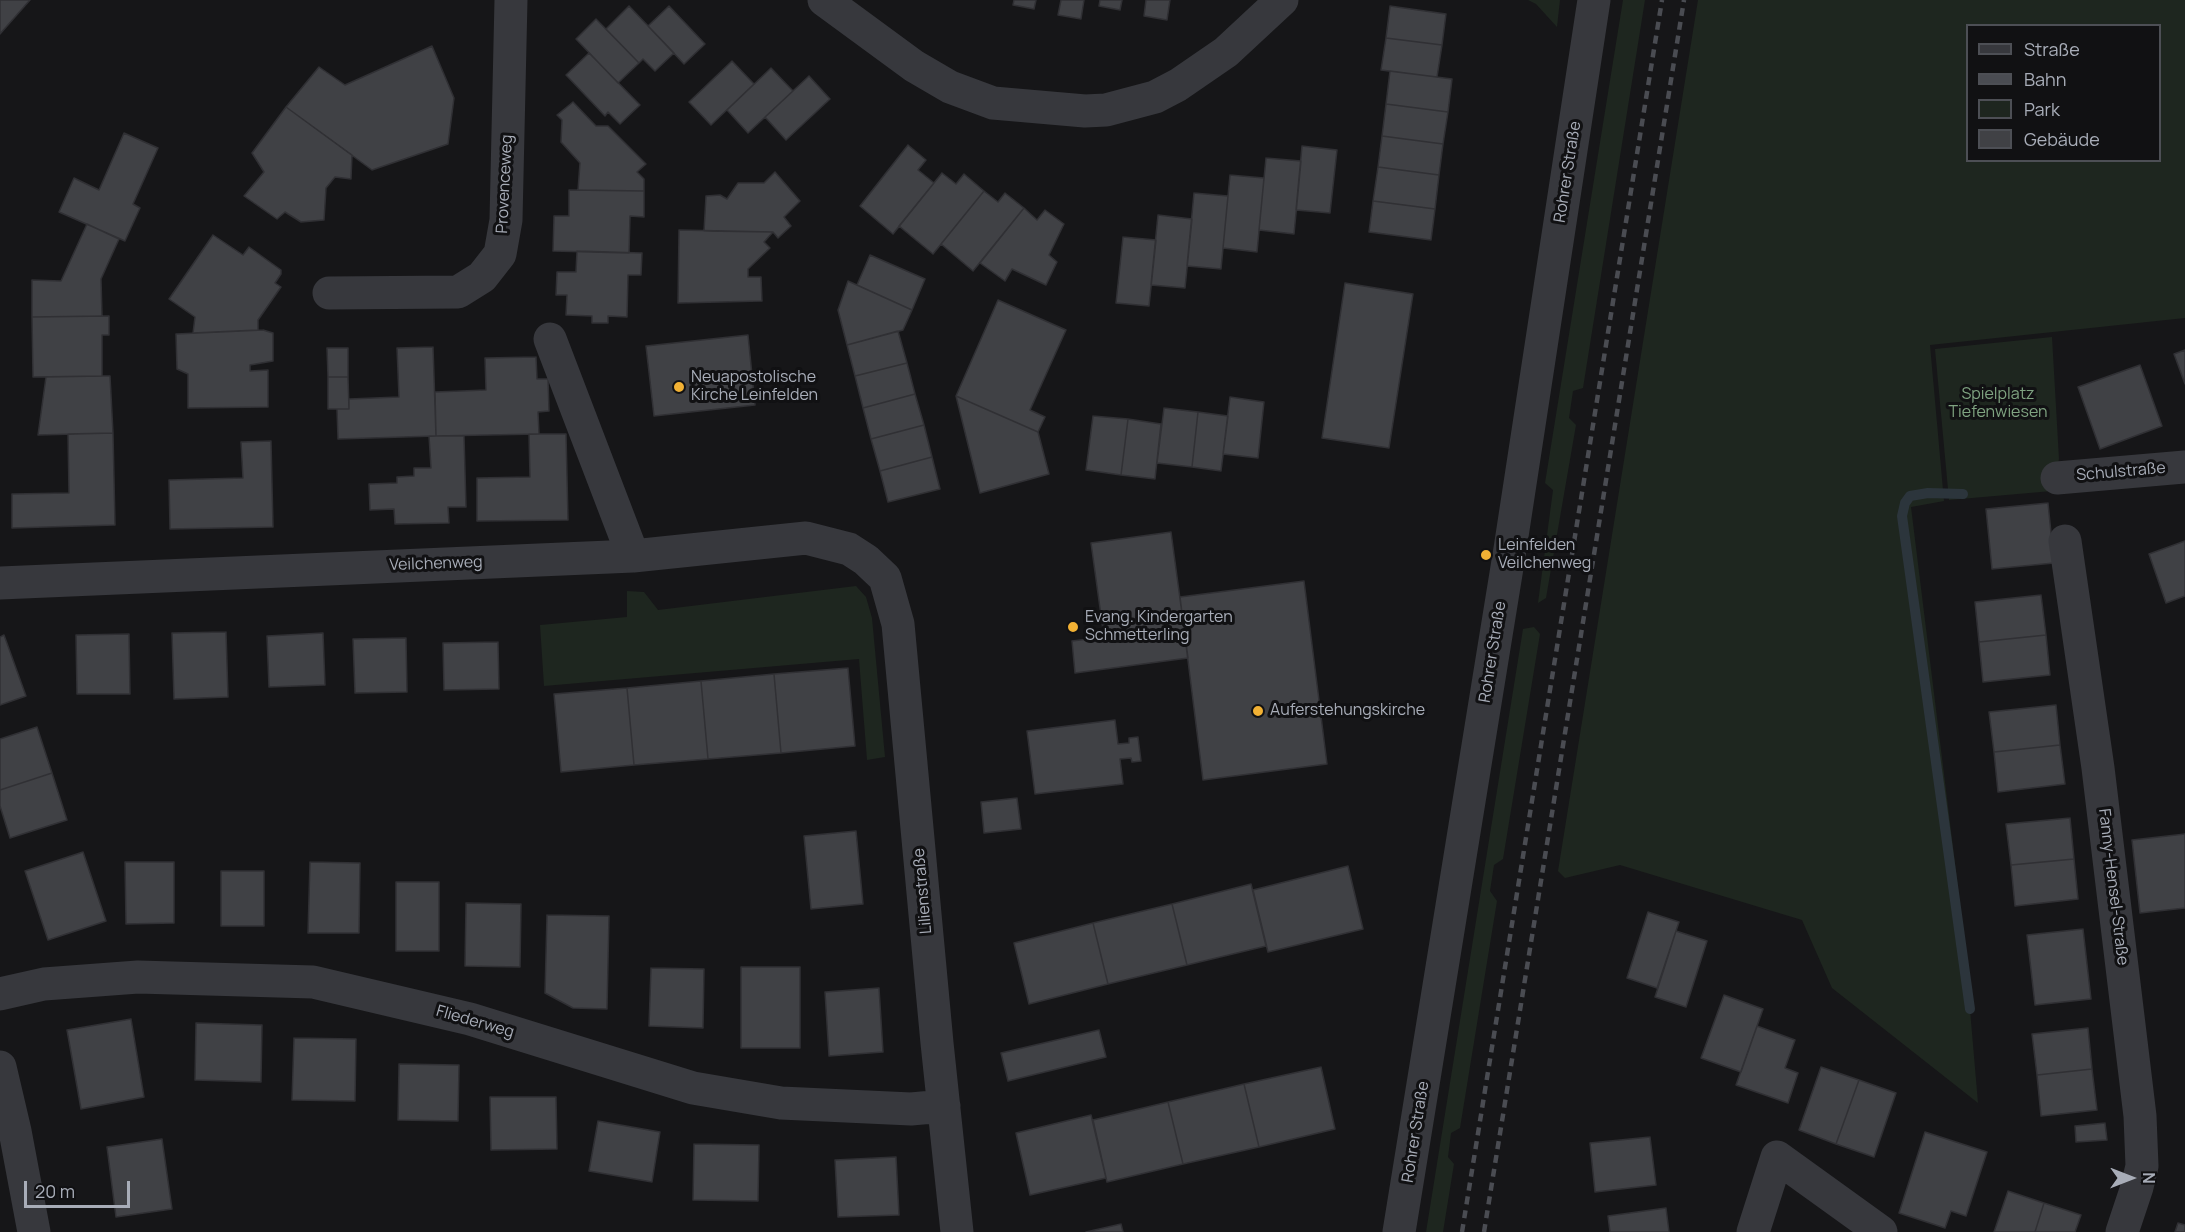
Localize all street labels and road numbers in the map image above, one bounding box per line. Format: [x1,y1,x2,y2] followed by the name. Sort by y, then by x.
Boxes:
[1550,120,1586,224] street label: Rohrer Straße
[493,134,517,234] street label: Provenceweg
[2076,459,2166,485] street label: Schulstraße
[389,553,483,575] street label: Veilchenweg
[1475,600,1511,704] street label: Rohrer Straße
[2094,808,2132,966] street label: Fanny-Hensel-Straße
[910,847,936,935] street label: Lilienstraße
[434,1002,516,1042] street label: Fliederweg
[1398,1080,1434,1184] street label: Rohrer Straße

